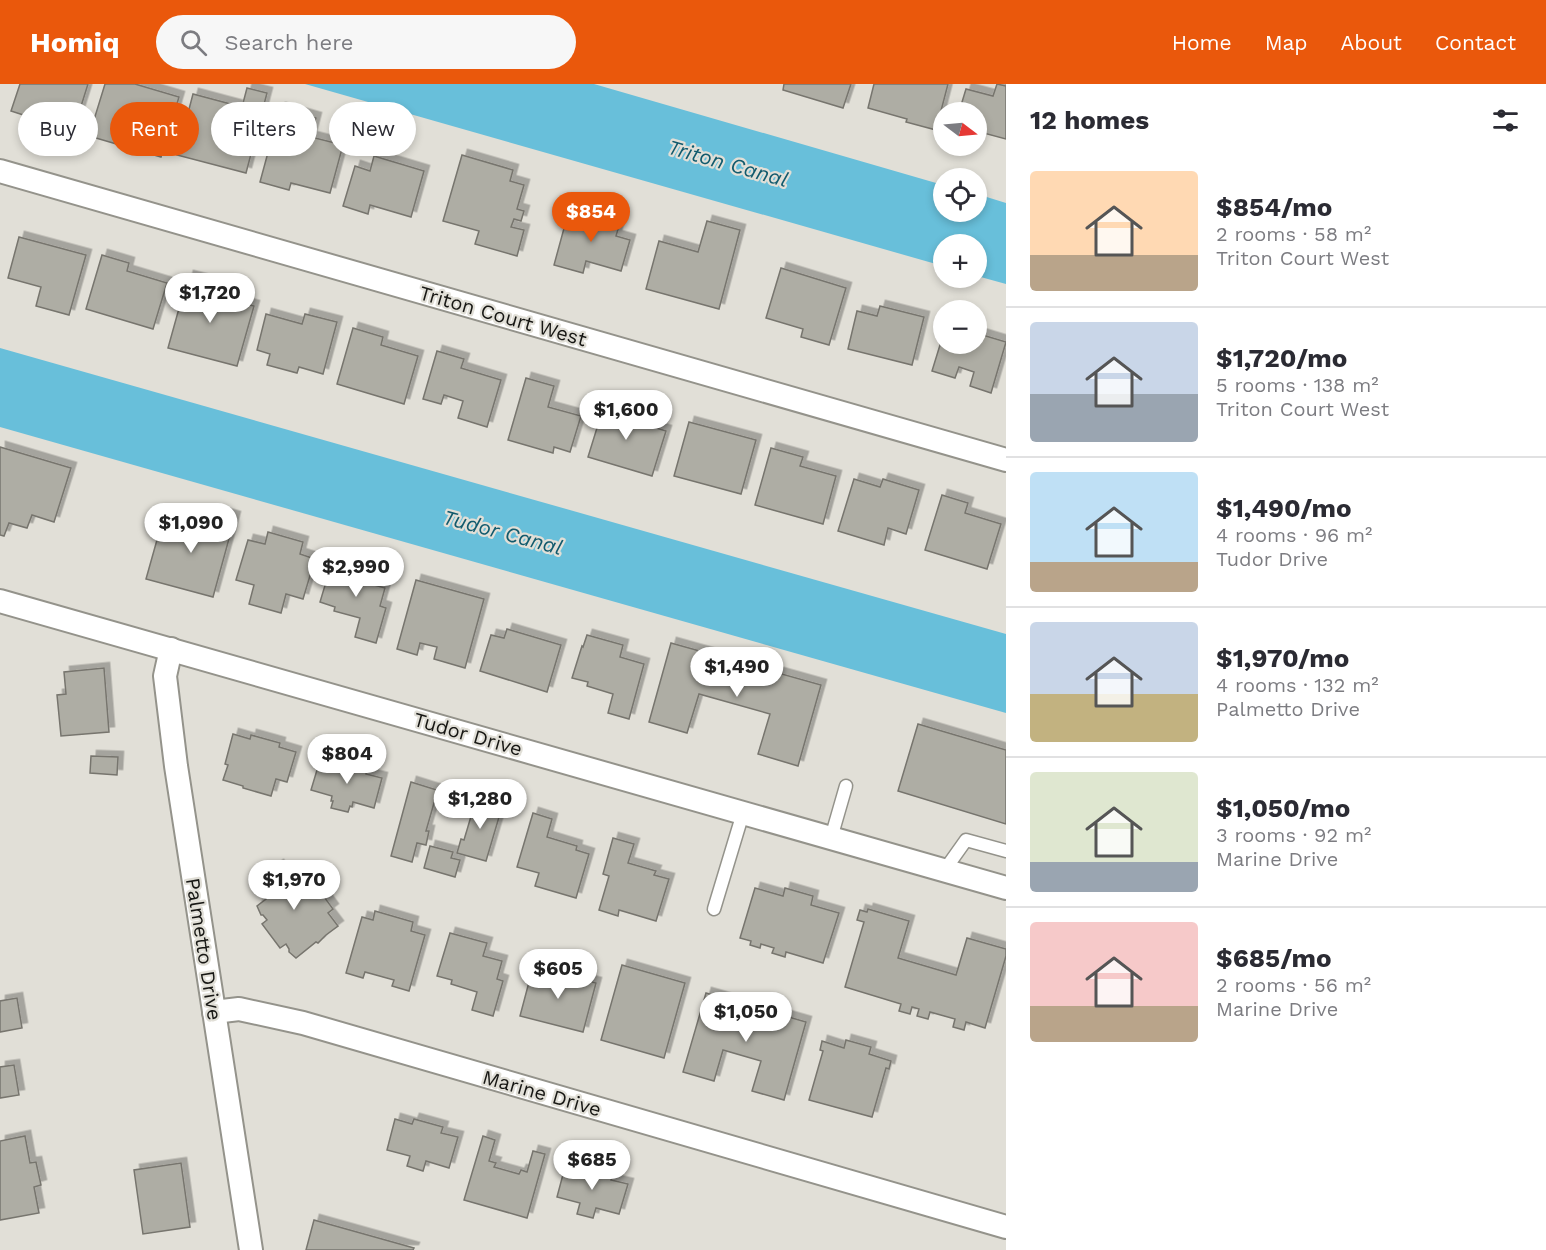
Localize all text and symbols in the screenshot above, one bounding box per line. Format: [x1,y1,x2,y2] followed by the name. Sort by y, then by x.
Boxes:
[156,15,576,69] search box
[30,26,120,59] text: Homiq
[177,26,210,59] icon: search
[225,30,353,55] text: Search here
[1172,30,1232,55] text: Home
[1265,30,1308,55] text: Map
[1341,30,1402,55] text: About
[1435,30,1516,55] text: Contact
[18,102,98,156] chip: Buy
[110,102,199,156] chip: Rent
[211,102,317,156] chip: Filters
[329,102,416,156] chip: New
[933,102,987,156] north arrow
[933,102,987,354] map controls
[1489,104,1522,137] icon: filters
[1030,105,1149,135] text: 12 homes
[665,134,791,192] water label: Triton Canal
[933,168,987,222] button: locate
[555,192,627,243] pin: $854
[1216,192,1332,222] text: $854/mo
[1078,195,1150,267] icon: home
[566,199,616,223] text: $854
[1216,222,1371,246] text: 2 rooms · 58 m²
[933,234,987,288] button: +
[1216,246,1389,270] text: Triton Court West
[161,273,259,324] pin: $1,720
[179,280,241,304] text: $1,720
[416,281,590,352] street label: Triton Court West
[933,300,987,354] button: −
[1216,343,1347,373] text: $1,720/mo
[1078,346,1150,418] icon: home
[1216,373,1379,397] text: 5 rooms · 138 m²
[577,390,675,441] pin: $1,600
[593,397,659,421] text: $1,600
[1216,397,1389,421] text: Triton Court West
[1216,493,1352,523] text: $1,490/mo
[1078,496,1150,568] icon: home
[142,503,240,554] pin: $1,090
[441,504,565,560] water label: Tudor Canal
[158,510,224,534] text: $1,090
[1216,523,1372,547] text: 4 rooms · 96 m²
[307,547,405,598] pin: $2,990
[1216,547,1328,571] text: Tudor Drive
[322,554,390,578] text: $2,990
[1216,643,1349,673] text: $1,970/mo
[1078,646,1150,718] icon: home
[688,647,786,698] pin: $1,490
[704,654,770,678] text: $1,490
[1216,673,1379,697] text: 4 rooms · 132 m²
[1216,697,1360,721] text: Palmetto Drive
[411,707,525,761] street label: Tudor Drive
[311,734,383,785] pin: $804
[321,741,373,765] text: $804
[431,779,529,830] pin: $1,280
[448,786,512,810] text: $1,280
[1216,793,1350,823] text: $1,050/mo
[1078,796,1150,868] icon: home
[1216,823,1371,847] text: 3 rooms · 92 m²
[1216,847,1338,871] text: Marine Drive
[245,860,343,911] pin: $1,970
[262,867,326,891] text: $1,970
[181,876,227,1022] street label: Palmetto Drive
[1216,943,1331,973] text: $685/mo
[1078,946,1150,1018] icon: home
[522,949,594,1000] pin: $605
[533,956,583,980] text: $605
[1216,973,1371,997] text: 2 rooms · 56 m²
[697,992,795,1043] pin: $1,050
[1216,997,1338,1021] text: Marine Drive
[714,999,778,1023] text: $1,050
[480,1065,604,1121] street label: Marine Drive
[556,1140,628,1191] pin: $685
[567,1147,617,1171] text: $685

